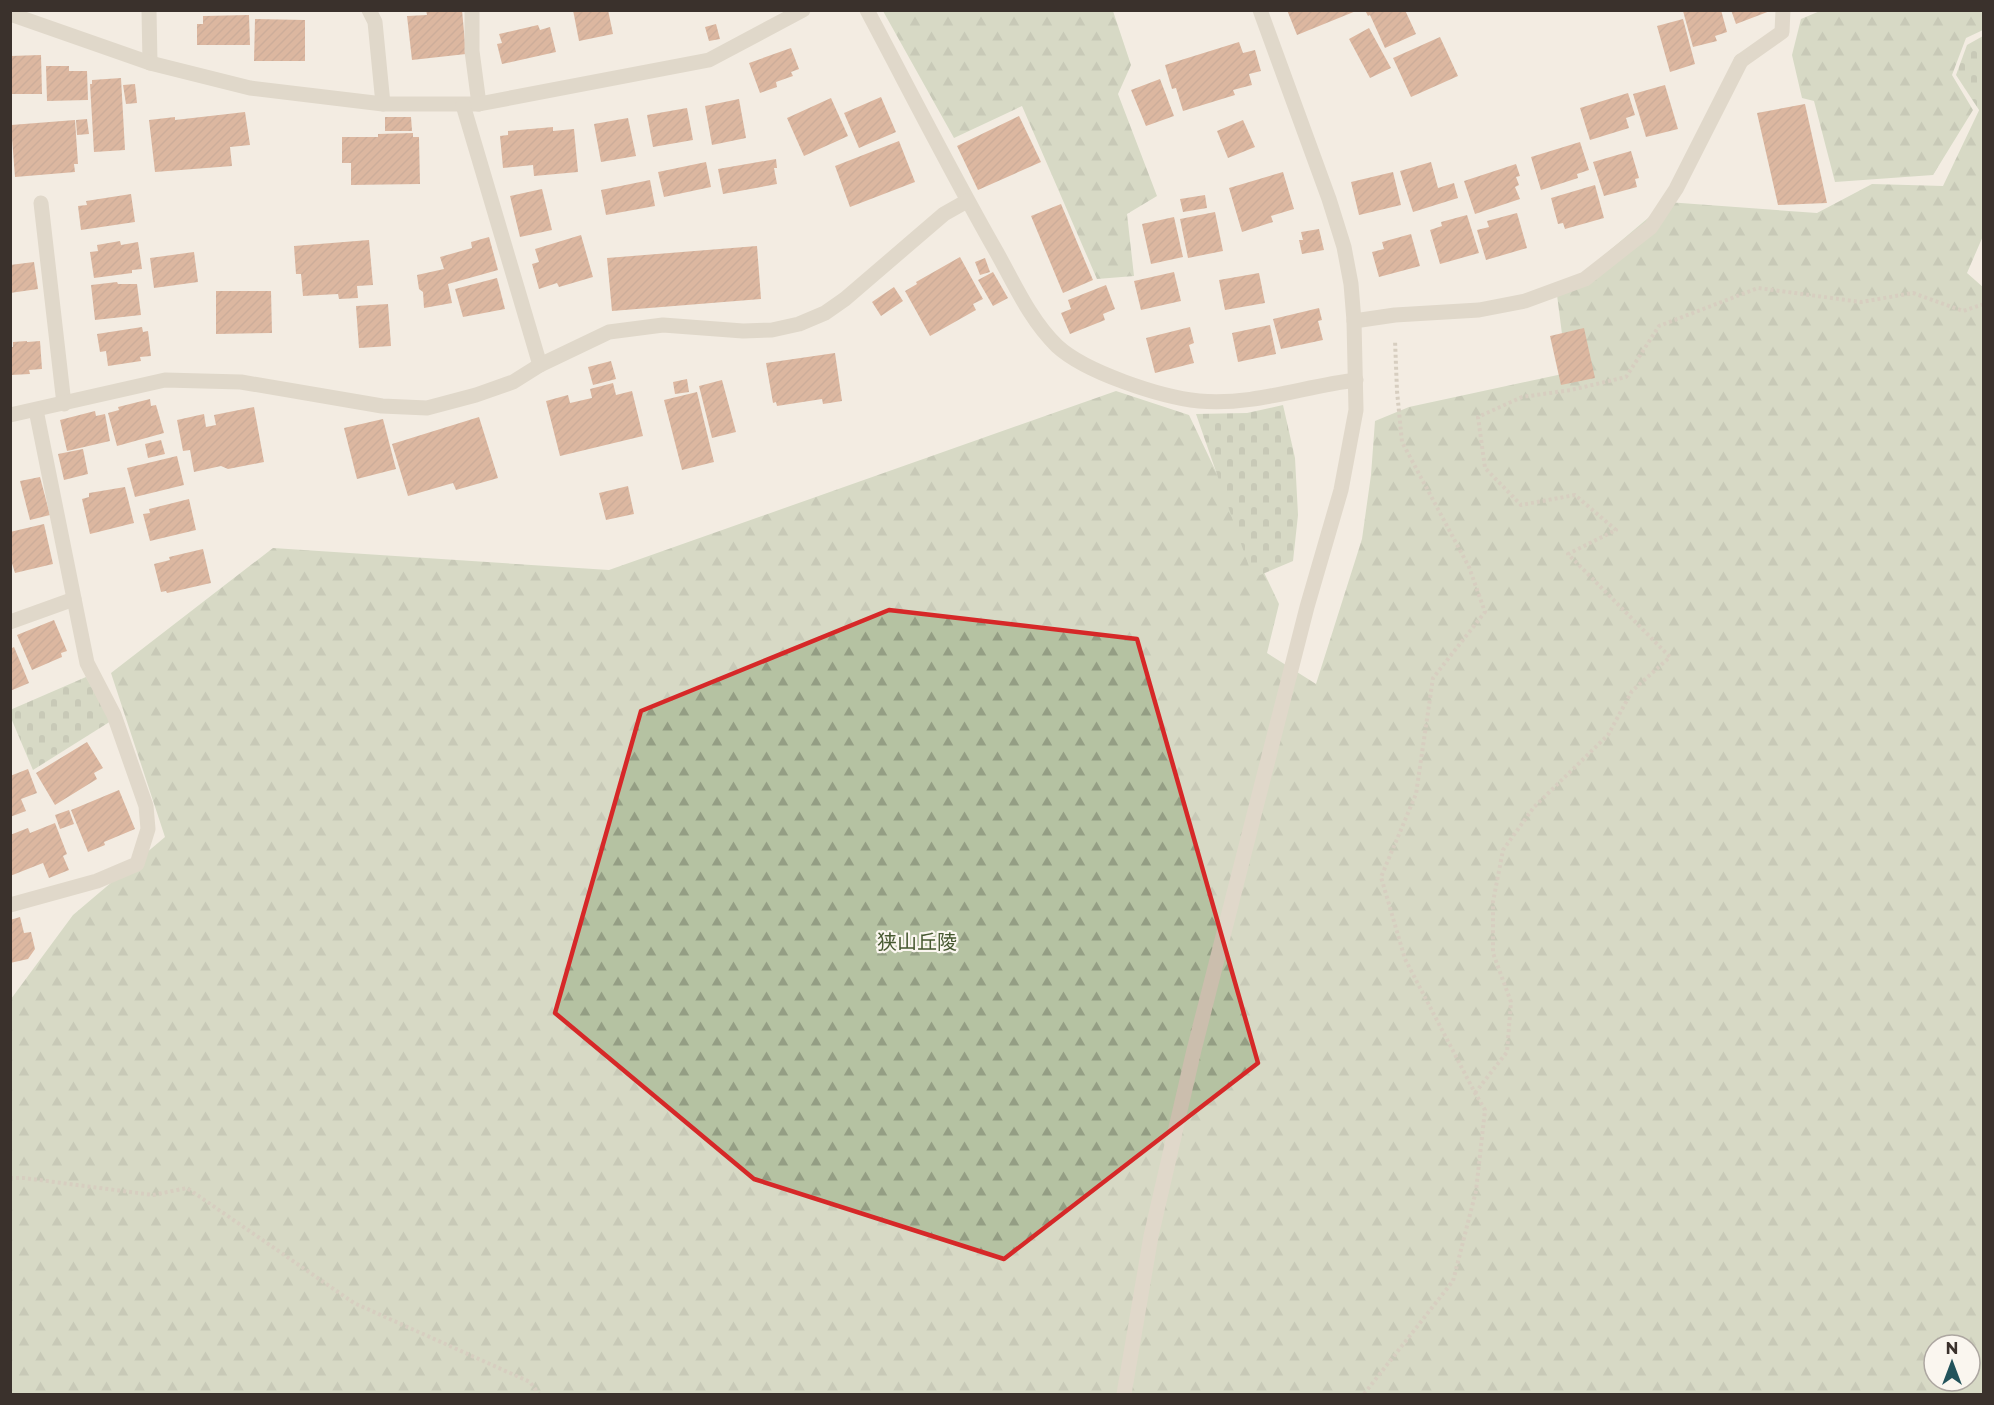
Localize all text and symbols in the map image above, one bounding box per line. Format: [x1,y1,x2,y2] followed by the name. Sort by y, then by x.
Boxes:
[877,930,957,954] park label: 狭山丘陵
[1922,1333,1982,1393] north arrow
[1946,1339,1958,1358] text: N

